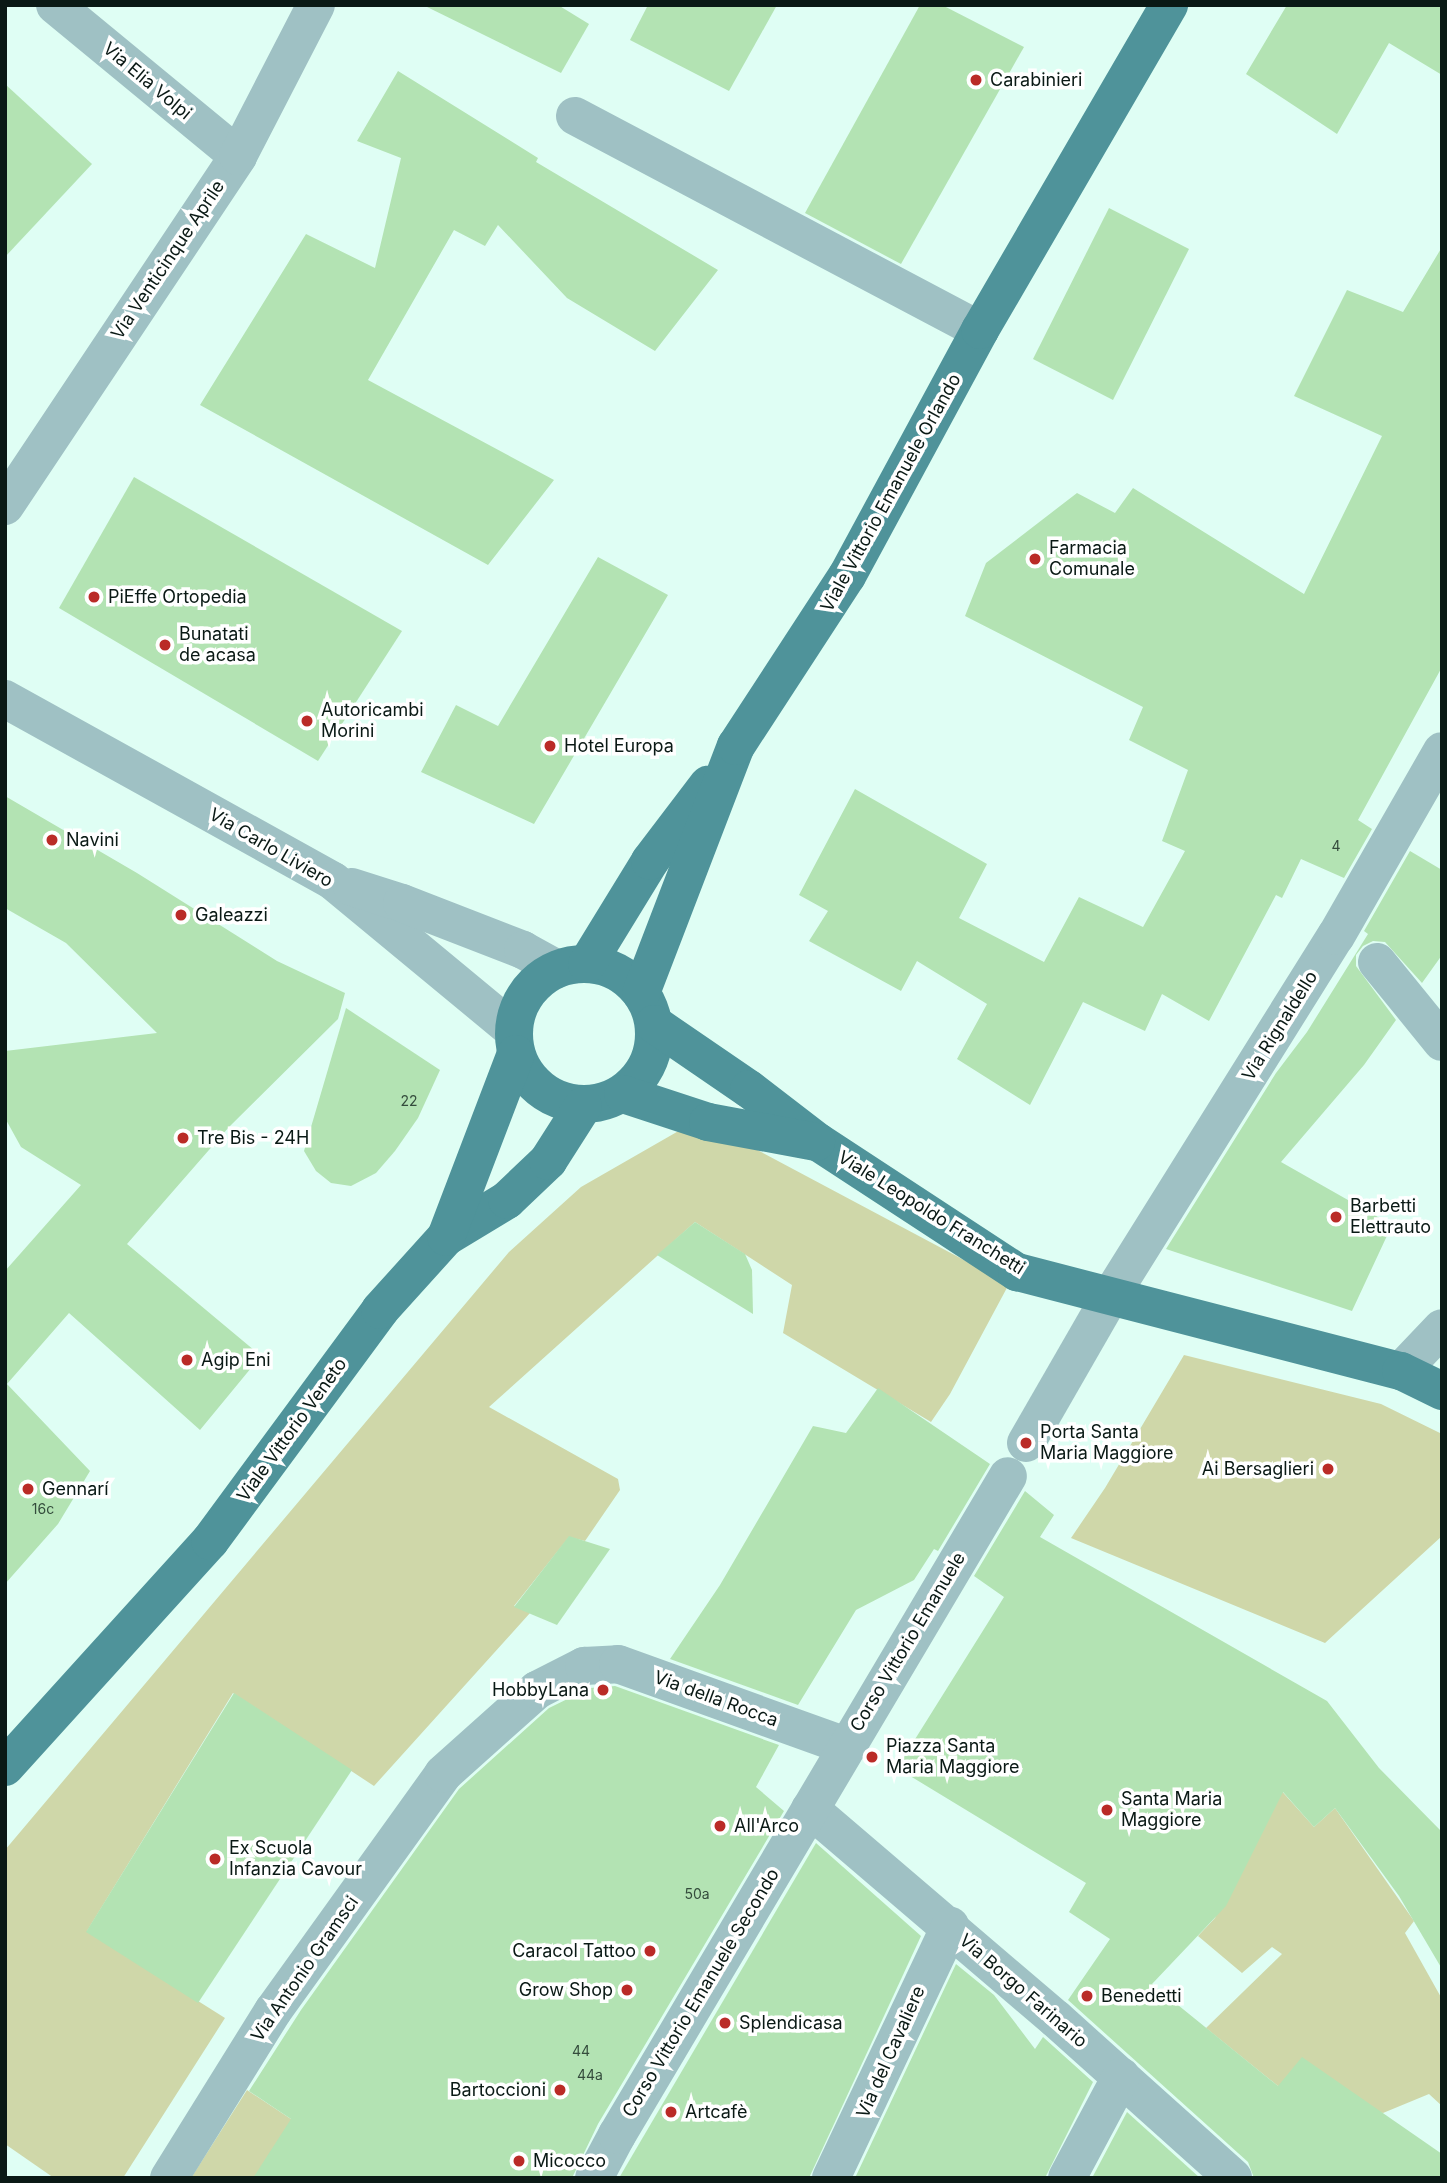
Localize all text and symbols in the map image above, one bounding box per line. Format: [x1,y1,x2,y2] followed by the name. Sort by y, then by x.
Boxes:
[98,38,196,124] street label: Via Elia Volpi
[990,69,1082,91] place label: Carabinieri
[968,72,984,88] marker: Carabinieri
[107,176,229,344] street label: Via Venticinque Aprile
[816,370,966,616] street label: Viale Vittorio Emanuele Orlando
[1049,538,1135,580] place label: Farmacia Comunale
[1027,551,1043,567] marker: Farmacia Comunale
[108,586,247,608] place label: PiEffe Ortopedia
[86,589,102,605] marker: PiEffe Ortopedia
[179,624,256,666] place label: Bunatati de acasa
[157,637,173,653] marker: Bunatati de acasa
[321,700,424,742] place label: Autoricambi Morini
[299,713,315,729] marker: Autoricambi Morini
[564,735,674,757] place label: Hotel Europa
[542,738,558,754] marker: Hotel Europa
[205,804,337,892] street label: Via Carlo Liviero
[66,829,119,851] place label: Navini
[44,832,60,848] marker: Navini
[1331,838,1341,854] house number: 4
[195,904,268,926] place label: Galeazzi
[173,907,189,923] marker: Galeazzi
[1238,967,1322,1085] street label: Via Rignaldello
[400,1093,418,1109] house number: 22
[197,1127,309,1149] place label: Tre Bis - 24H
[175,1130,191,1146] marker: Tre Bis - 24H
[834,1147,1028,1279] street label: Viale Leopoldo Franchetti
[1350,1196,1431,1238] place label: Barbetti Elettrauto
[1328,1209,1344,1225] marker: Barbetti Elettrauto
[201,1349,271,1371] place label: Agip Eni
[179,1352,195,1368] marker: Agip Eni
[233,1354,351,1506] street label: Viale Vittorio Veneto
[1040,1422,1174,1464] place label: Porta Santa Maria Maggiore
[1018,1435,1034,1451] marker: Porta Santa Maria Maggiore
[1202,1458,1314,1480] place label: Ai Bersaglieri
[1320,1461,1336,1477] marker: Ai Bersaglieri
[42,1478,109,1500] place label: Gennarí
[20,1481,36,1497] marker: Gennarí
[32,1501,54,1517] house number: 16c
[846,1548,970,1736] street label: Corso Vittorio Emanuele
[651,1667,781,1731] street label: Via della Rocca
[492,1679,589,1701] place label: HobbyLana
[595,1682,611,1698] marker: HobbyLana
[886,1736,1020,1778] place label: Piazza Santa Maria Maggiore
[864,1749,880,1765] marker: Piazza Santa Maria Maggiore
[1121,1789,1222,1832] place label: Santa Maria Maggiore
[1099,1802,1115,1818] marker: Santa Maria Maggiore
[734,1815,799,1837] place label: All'Arco
[712,1818,728,1834] marker: All'Arco
[229,1838,362,1881] place label: Ex Scuola Infanzia Cavour
[207,1851,223,1867] marker: Ex Scuola Infanzia Cavour
[618,1865,784,2121] street label: Corso Vittorio Emanuele Secondo
[684,1886,710,1902] house number: 50a
[247,1892,363,2046] street label: Via Antonio Gramsci
[955,1930,1091,2052] street label: Via Borgo Farinario
[512,1940,636,1962] place label: Caracol Tattoo
[642,1943,658,1959] marker: Caracol Tattoo
[519,1979,613,2001] place label: Grow Shop
[619,1982,635,1998] marker: Grow Shop
[852,1983,930,2121] street label: Via del Cavaliere
[1101,1985,1182,2007] place label: Benedetti
[1079,1988,1095,2004] marker: Benedetti
[739,2012,843,2034] place label: Splendicasa
[717,2015,733,2031] marker: Splendicasa
[572,2043,590,2059] house number: 44
[577,2067,603,2083] house number: 44a
[450,2079,546,2101] place label: Bartoccioni
[552,2082,568,2098] marker: Bartoccioni
[685,2101,747,2123] place label: Artcafè
[663,2104,679,2120] marker: Artcafè
[533,2150,606,2172] place label: Micocco
[511,2153,527,2169] marker: Micocco

